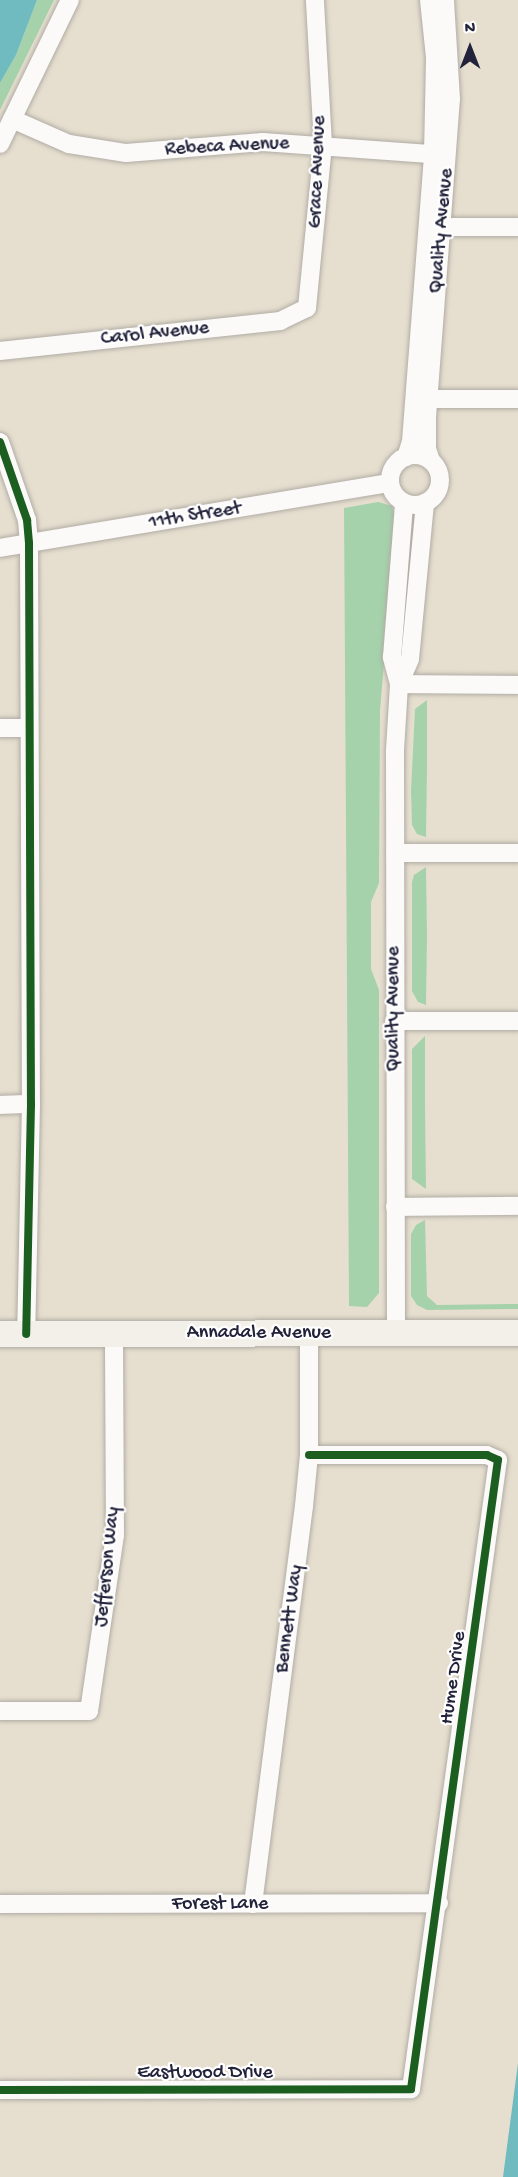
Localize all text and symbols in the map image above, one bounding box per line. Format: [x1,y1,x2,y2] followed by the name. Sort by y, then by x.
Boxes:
[440,18,500,78] north arrow
[465,20,475,39] text: N
[304,115,332,229] street label: Grace Avenue
[164,132,290,162] street label: Rebeca Avenue
[425,167,459,295] street label: Quality Avenue
[100,316,210,352] street label: Carol Avenue
[147,497,243,535] street label: 11th Street
[382,946,406,1072] street label: Quality Avenue
[187,1321,331,1345] street label: Annadale Avenue
[90,1506,126,1628] street label: Jefferson Way
[271,1563,309,1675] street label: Bennett Way
[436,1630,472,1726] street label: Hume Drive
[172,1892,268,1916] street label: Forest Lane
[137,2061,273,2085] street label: Eastwood Drive

